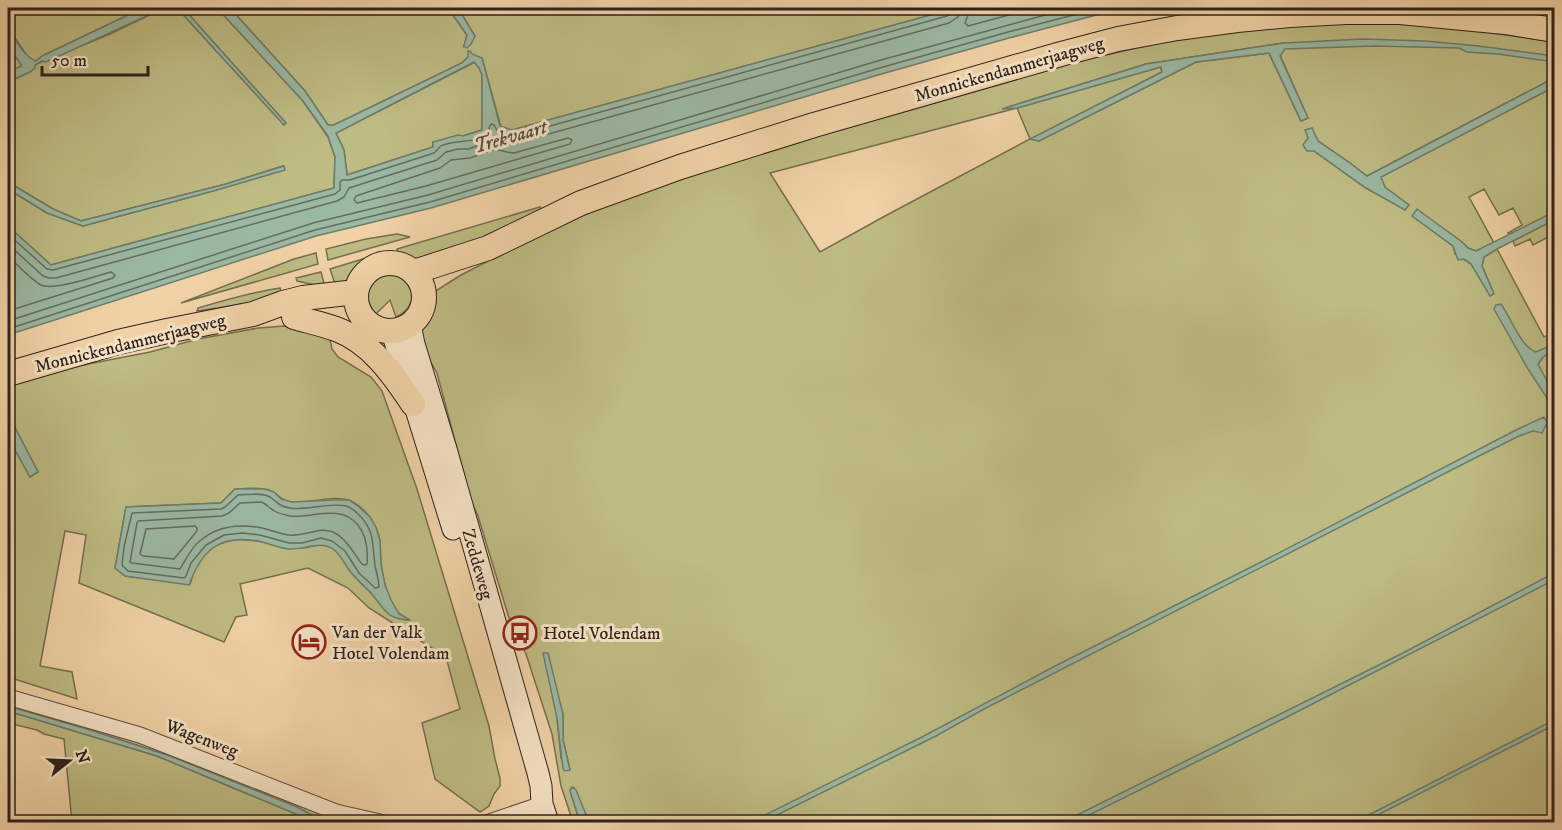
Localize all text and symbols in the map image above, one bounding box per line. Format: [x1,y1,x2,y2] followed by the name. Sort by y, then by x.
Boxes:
[912,32,1107,108] street label: Monnickendammerjaagweg
[42,39,148,77] scale bar
[51,50,87,72] text: 50 m
[471,115,552,160] water label: Trekvaart
[33,310,228,378] street label: Monnickendammerjaagweg
[457,527,498,602] street label: Zeddeweg
[502,615,538,651] bus stop icon: Hotel Volendam
[331,622,449,665] place label: Van der Valk Hotel Volendam
[543,623,660,645] place label: Hotel Volendam
[291,624,327,660] hotel icon: Van der Valk Hotel Volendam
[161,715,241,763] street label: Wagenweg
[39,731,99,791] north arrow
[71,747,94,766] text: N

